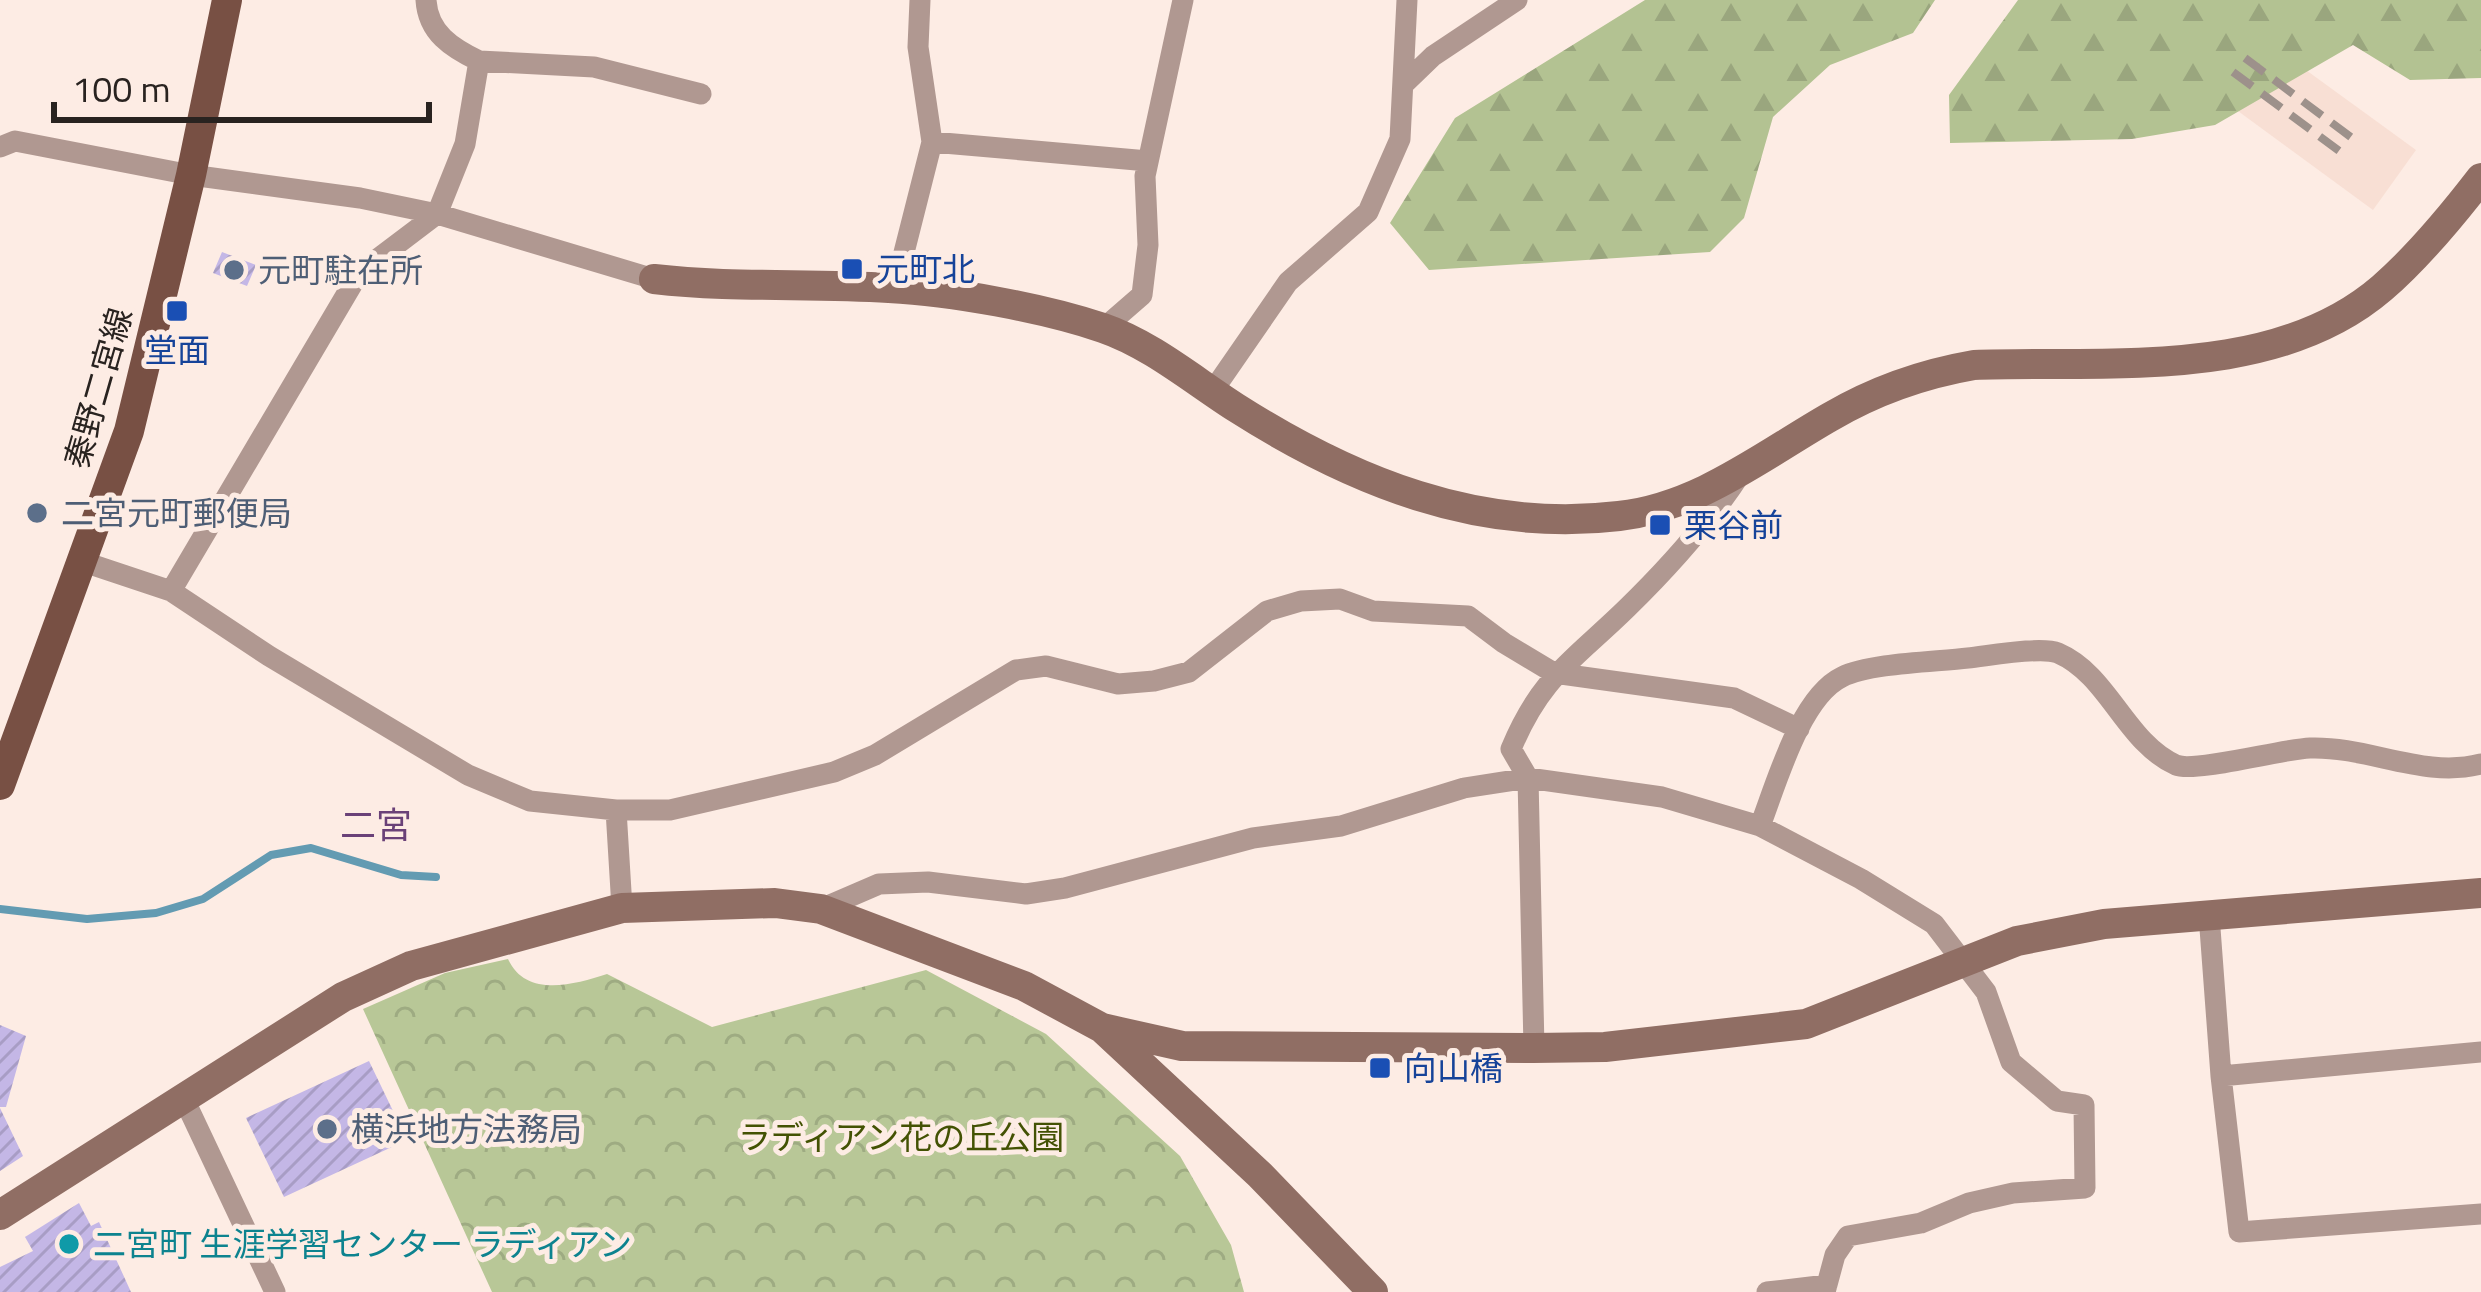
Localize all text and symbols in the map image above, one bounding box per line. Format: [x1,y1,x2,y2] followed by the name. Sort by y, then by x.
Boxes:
[54,48,429,122] scale bar
[72,61,171,116] text: 100 m
[876,244,975,294] place label: 元町北
[258,245,423,295] place label: 元町駐在所
[839,256,865,282] marker: 元町北
[221,257,247,283] marker: 元町駐在所
[164,298,190,324] marker: 堂面
[51,302,145,474] street label: 秦野二宮線
[144,325,210,375] place label: 堂面
[61,488,292,538] place label: 二宮元町郵便局
[24,500,50,526] marker: 二宮元町郵便局
[1684,500,1783,550] place label: 栗谷前
[1647,512,1673,538] marker: 栗谷前
[340,797,412,852] district label: 二宮
[1404,1043,1503,1093] place label: 向山橋
[1367,1055,1393,1081] marker: 向山橋
[351,1104,582,1154] place label: 横浜地方法務局
[738,1112,1064,1162] park label: ラディアン花の丘公園
[314,1116,340,1142] marker: 横浜地方法務局
[93,1219,632,1269] place label: 二宮町 生涯学習センター ラディアン
[56,1231,82,1257] marker: 二宮町 生涯学習センター ラディアン

